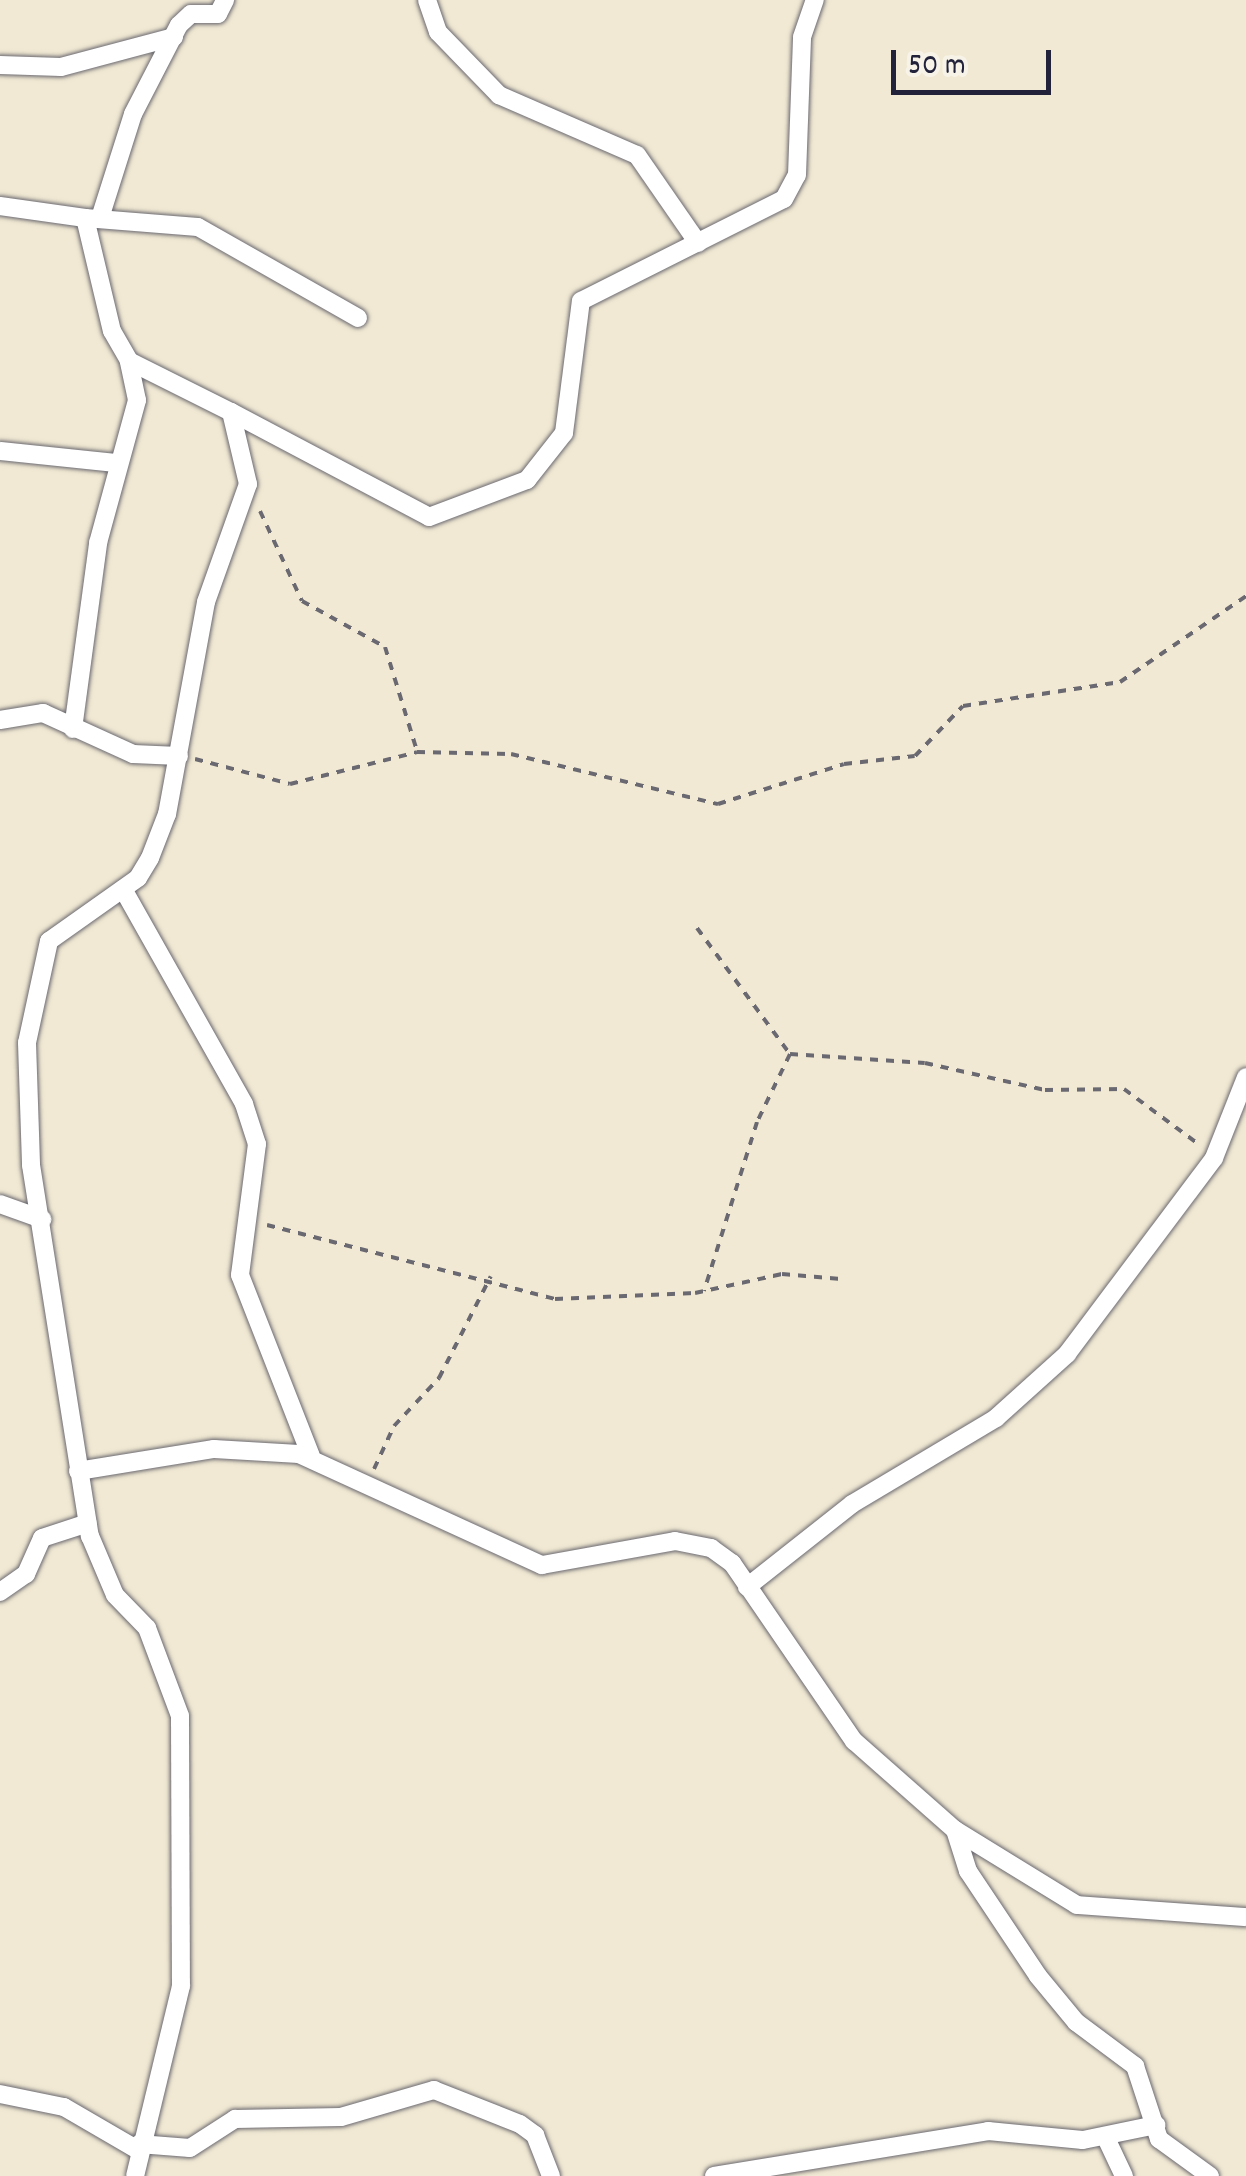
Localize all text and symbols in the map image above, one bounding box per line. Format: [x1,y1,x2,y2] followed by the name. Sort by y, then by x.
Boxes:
[896,30,1056,92] scale bar
[908,46,966,89] text: 50 m

